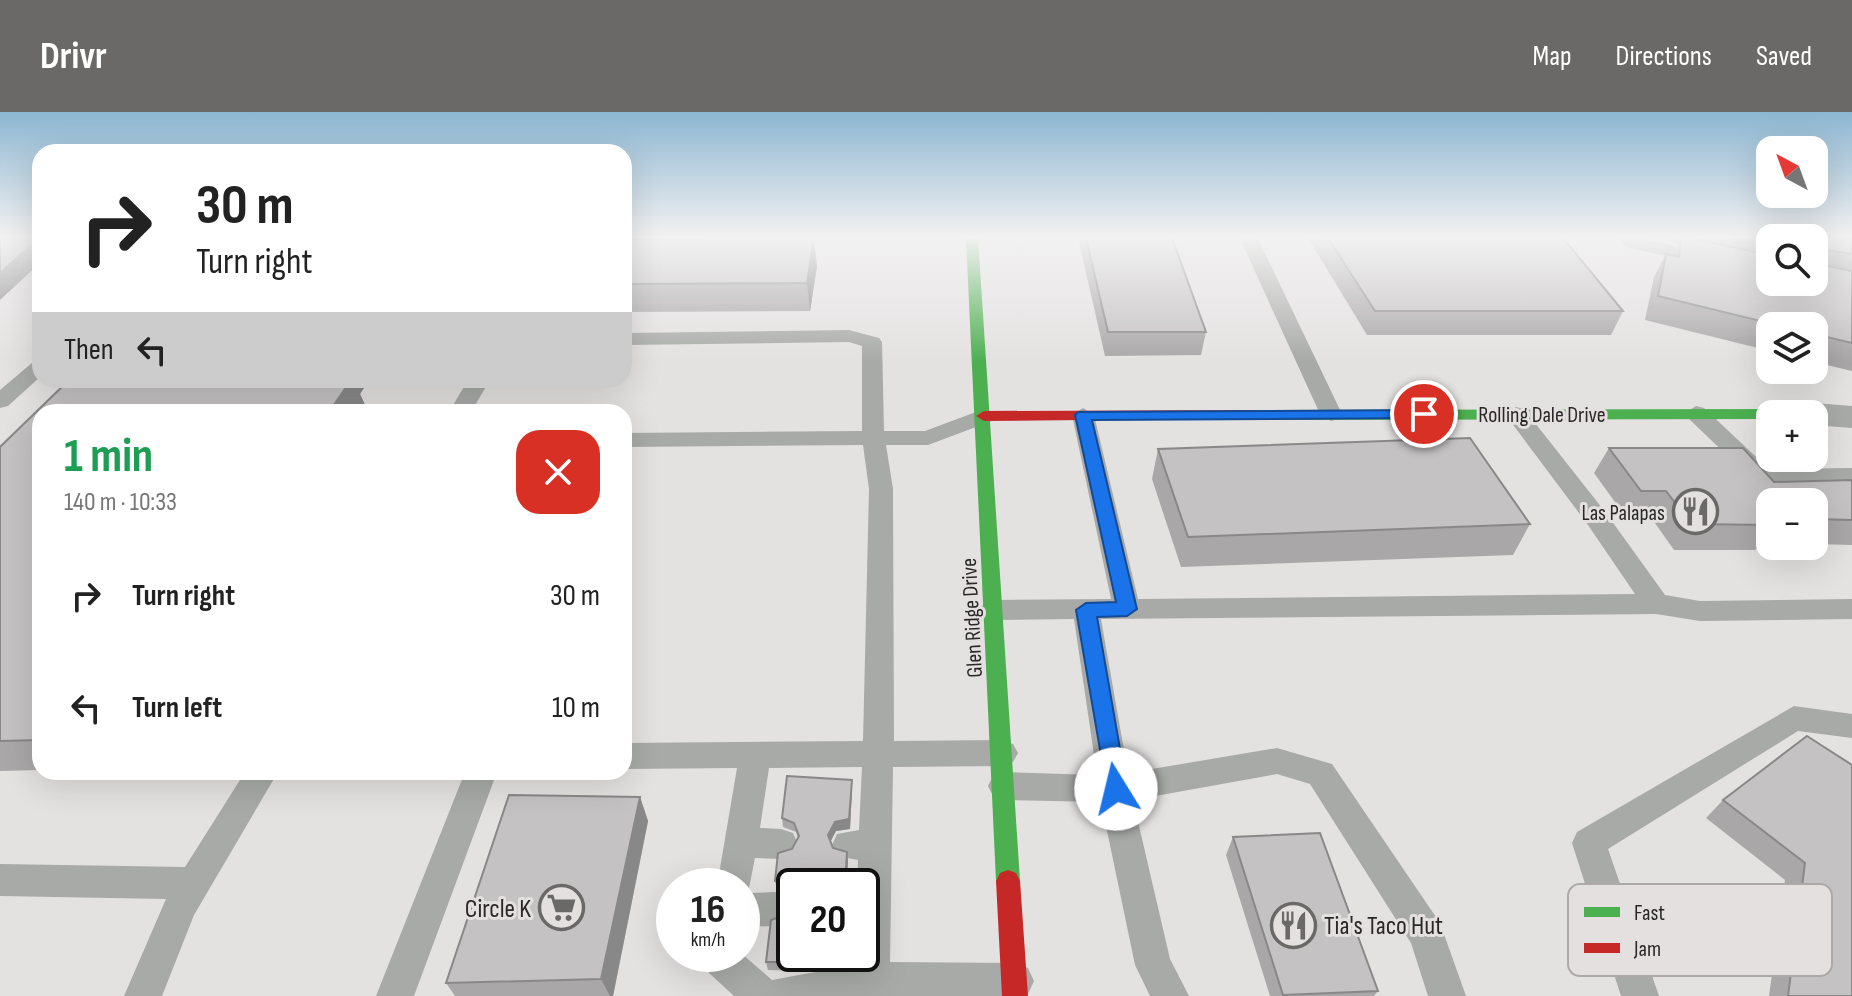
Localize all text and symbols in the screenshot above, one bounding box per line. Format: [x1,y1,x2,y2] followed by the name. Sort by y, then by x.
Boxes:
[40,34,107,79] text: Drivr
[1533,40,1572,73] text: Map
[1616,40,1712,73] text: Directions
[1756,40,1812,73] text: Saved
[1756,136,1828,208] north arrow
[1756,136,1828,560] map controls
[196,173,294,240] text: 30 m
[64,176,168,280] icon: right
[1756,224,1828,296] button: search
[196,241,313,284] text: Turn right
[1756,312,1828,384] button: layers
[130,328,174,372] icon: left
[64,332,114,368] text: Then
[1390,380,1458,448] pin
[1402,392,1446,436] icon: arrive
[1756,400,1828,472] button: +
[1478,402,1606,429] street label: Rolling Dale Drive
[64,428,153,485] text: 1 min
[516,430,600,514] button: close
[64,487,177,518] text: 140 m · 10:33
[1672,488,1720,536] restaurant icon: Las Palapas
[1756,488,1828,560] button: −
[1582,500,1665,527] place label: Las Palapas
[956,557,989,678] street label: Glen Ridge Drive
[64,574,108,618] icon: right
[132,578,235,614] text: Turn right
[550,578,600,614] text: 30 m
[64,686,108,730] icon: left
[132,690,222,726] text: Turn left
[552,690,600,726] text: 10 m
[1074,747,1158,831] position arrow
[776,868,880,972] speed limit sign: 20
[538,884,586,932] supermarket icon: Circle K
[1568,884,1832,976] legend
[691,886,725,934] text: 16
[465,894,531,925] place label: Circle K
[1634,900,1665,927] text: Fast
[1269,901,1317,949] restaurant icon: Tia's Taco Hut
[1324,911,1443,942] place label: Tia's Taco Hut
[691,928,725,952] text: km/h
[1633,936,1661,963] text: Jam

